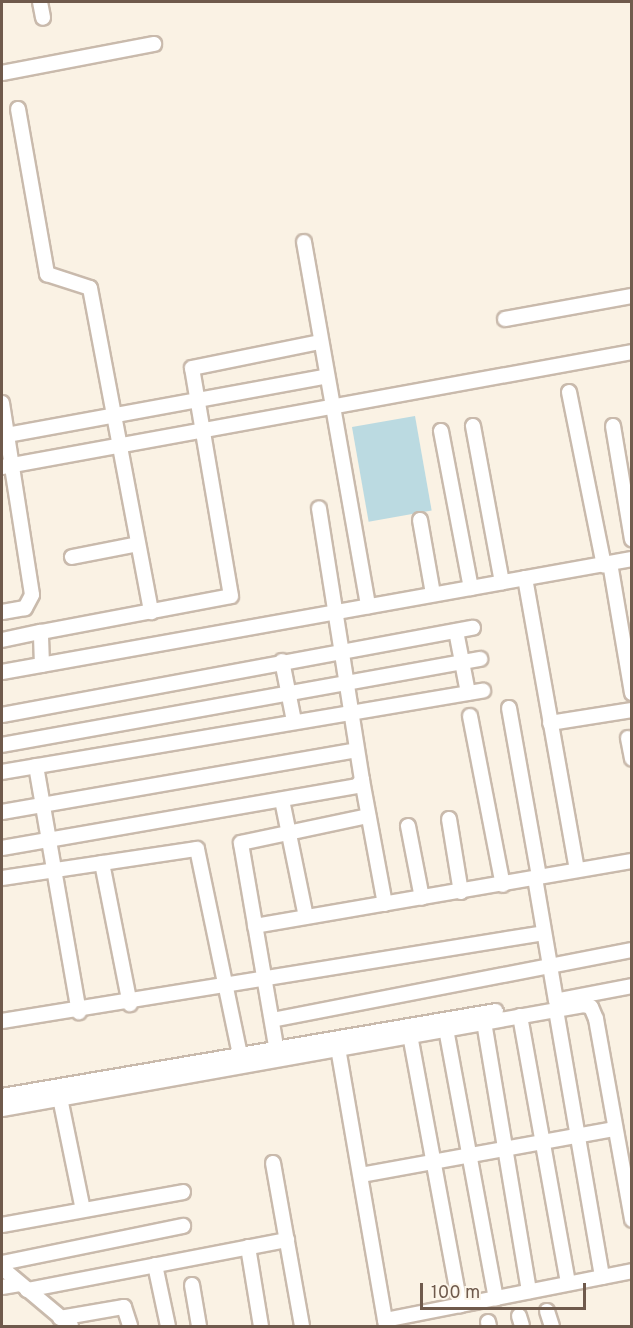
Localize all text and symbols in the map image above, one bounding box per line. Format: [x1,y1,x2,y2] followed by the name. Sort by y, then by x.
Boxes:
[423,1271,590,1309] scale bar
[431,1282,480,1305] text: 100 m

